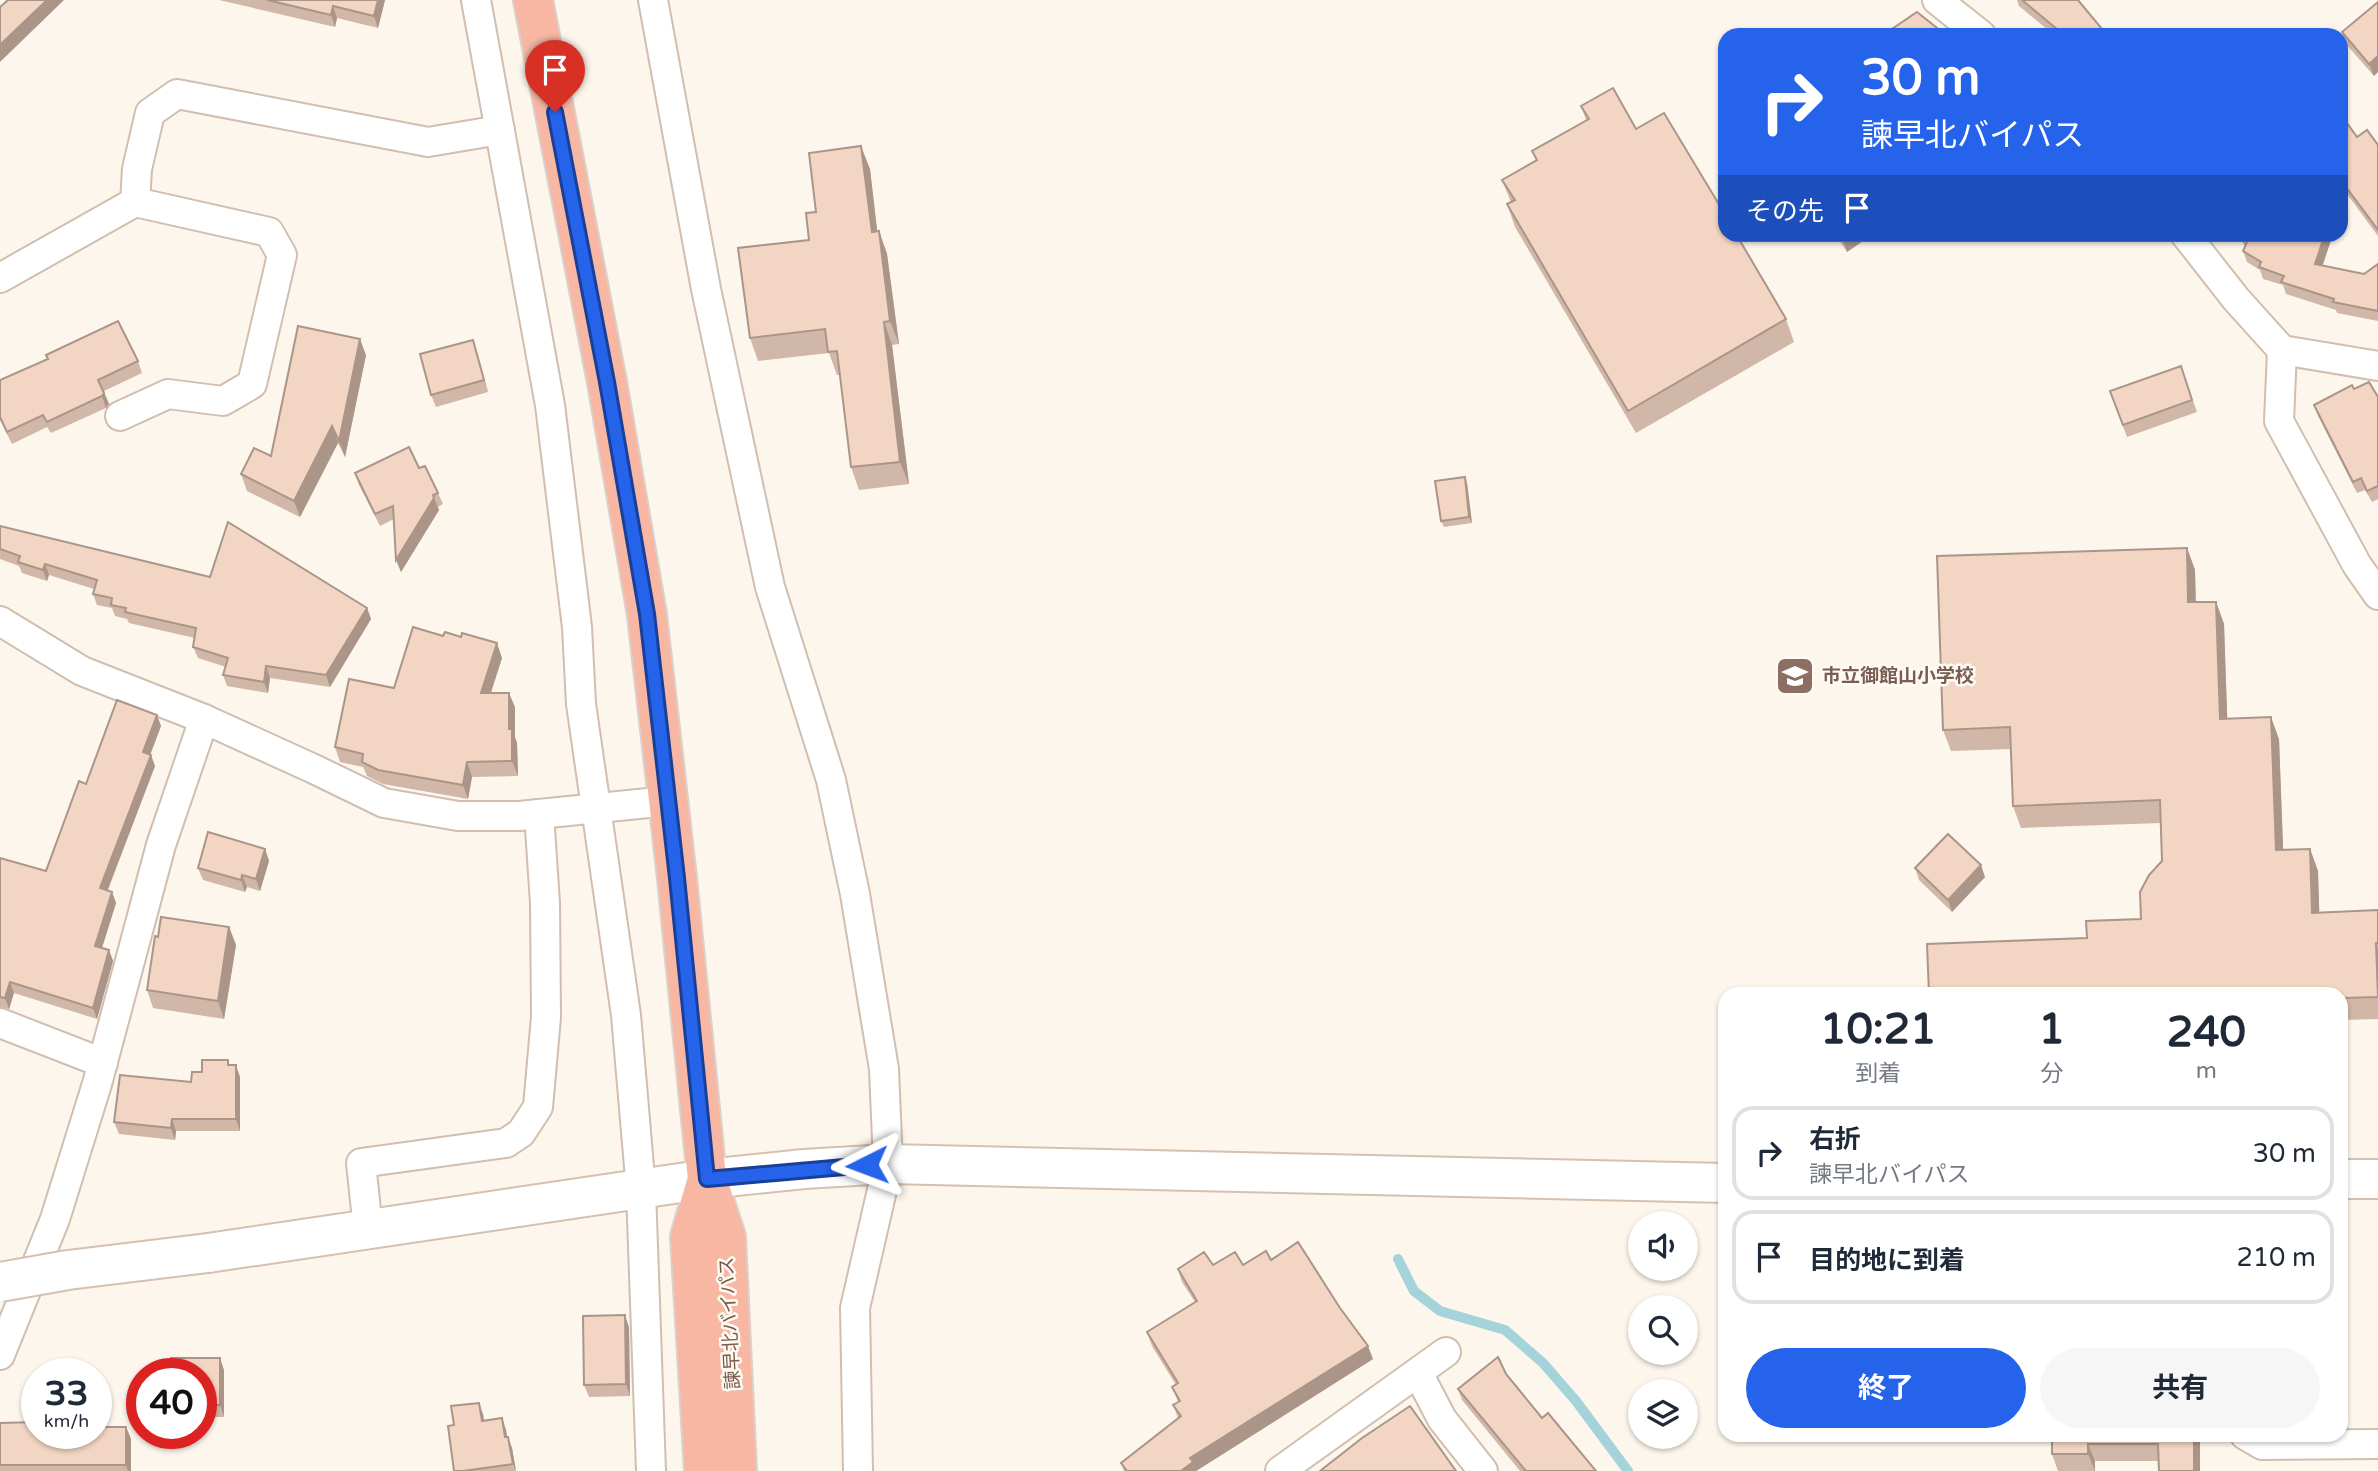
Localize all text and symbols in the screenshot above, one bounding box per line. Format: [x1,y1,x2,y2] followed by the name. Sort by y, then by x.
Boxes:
[525,40,585,112] pin
[1861,49,1980,108] text: 30 m
[536,51,574,89] icon: arrive
[1746,56,1837,147] icon: right
[1861,117,2084,155] text: 諫早北バイパス
[1838,189,1876,227] icon: arrive
[1746,196,1824,227] text: その先
[1774,655,1816,697] school or university icon: 市立御館山小学校
[1822,665,1974,687] place label: 市立御館山小学校
[1820,1004,1936,1055] text: 10:21
[2038,1004,2065,1055] text: 1
[2167,1007,2246,1058] text: 240
[2196,1057,2217,1085] text: m
[1855,1060,1901,1088] text: 到着
[2040,1060,2063,1088] text: 分
[1809,1124,1861,1155] text: 右折
[830,1128,904,1202] position arrow
[1750,1134,1788,1172] icon: right
[2253,1138,2316,1169] text: 30 m
[1809,1161,1970,1189] text: 諫早北バイパス
[1628,1211,1698,1449] map controls
[1628,1211,1698,1281] button: sound
[1750,1238,1788,1276] icon: arrive
[2236,1242,2316,1273] text: 210 m
[1809,1245,1965,1276] text: 目的地に到着
[716,1256,744,1390] street label: 諫早北バイパス
[1628,1295,1698,1365] button: search
[1746,1348,2026,1428] button: 終了
[2040,1348,2320,1428] button: 共有
[126,1358,217,1449] speed limit sign: 40
[45,1373,88,1415] text: 33
[1628,1379,1698,1449] button: layers
[44,1410,89,1432] text: km/h

